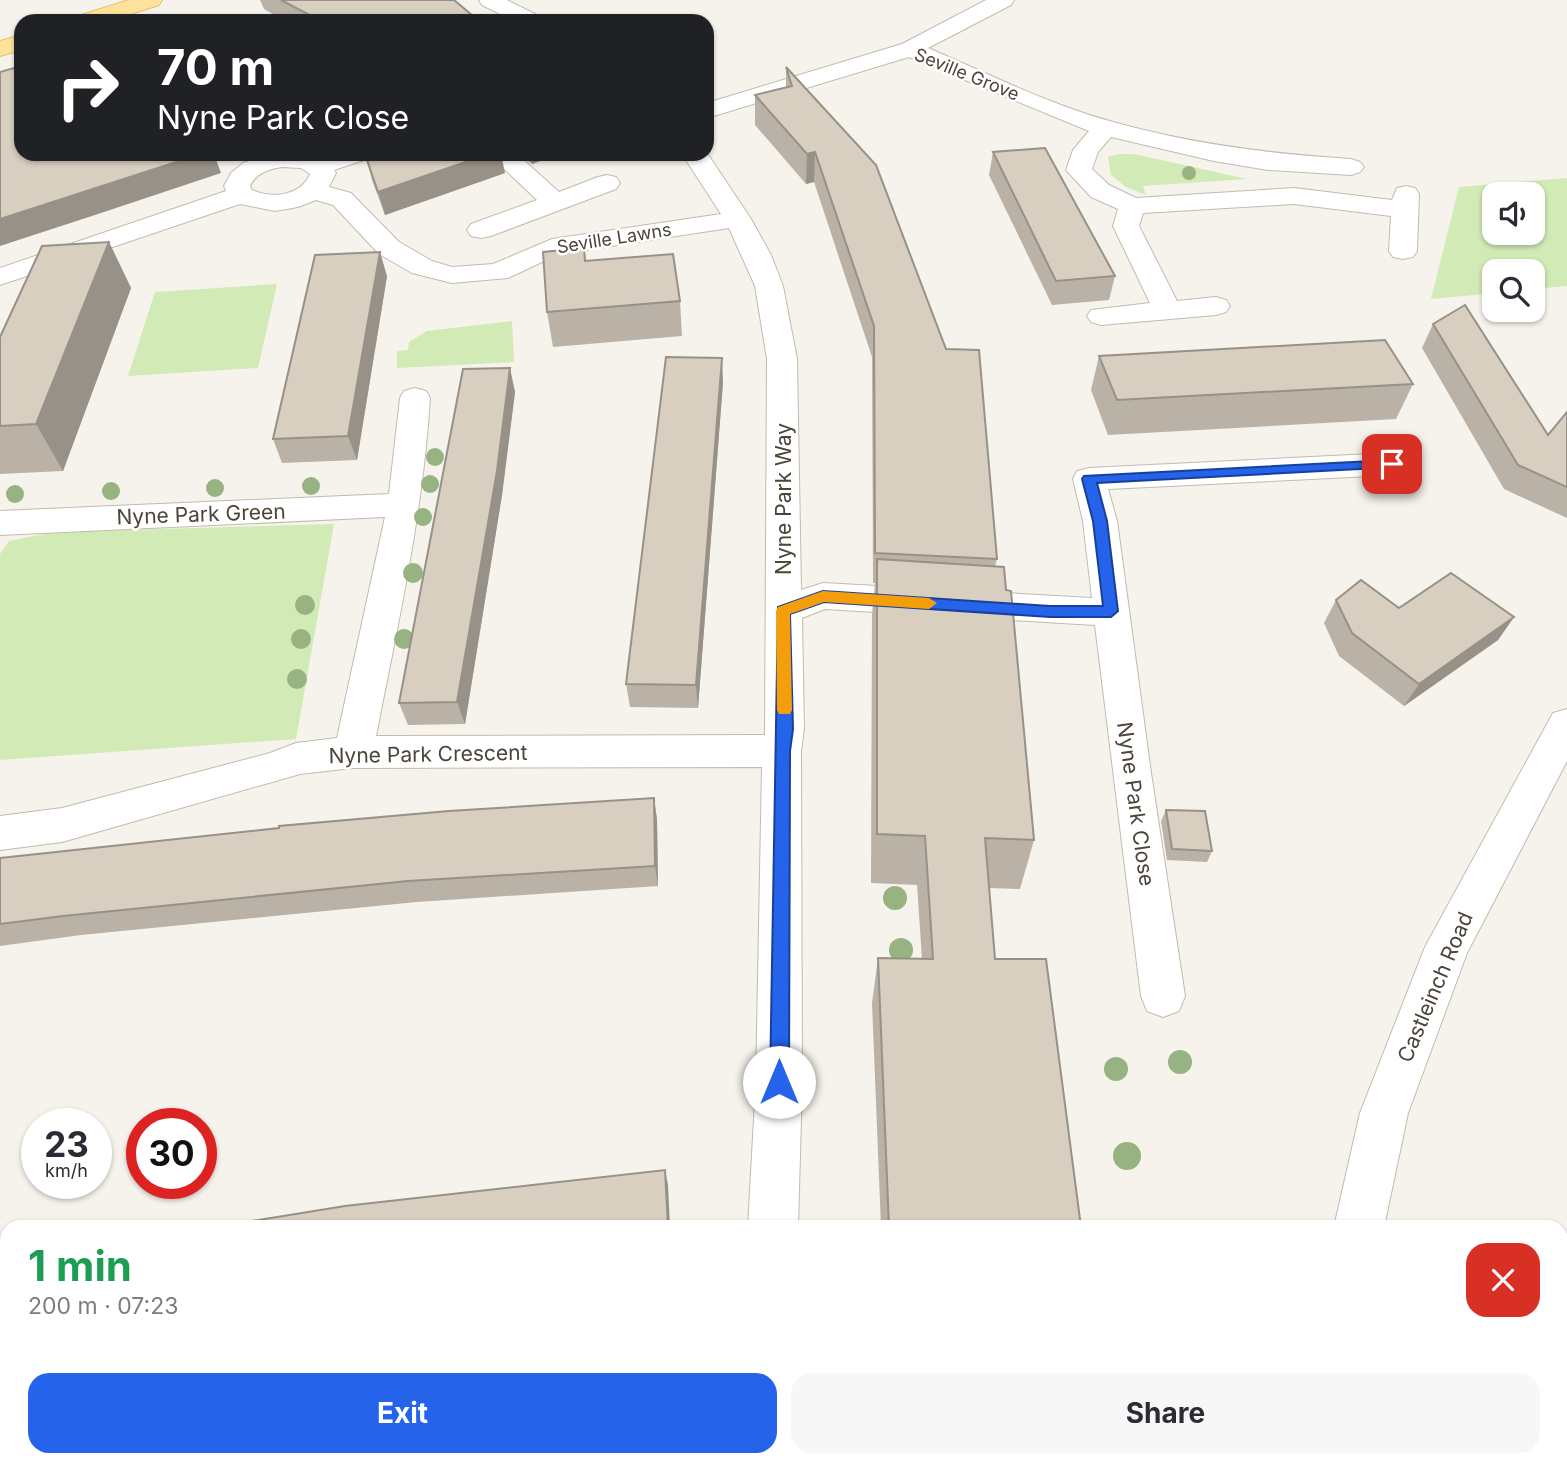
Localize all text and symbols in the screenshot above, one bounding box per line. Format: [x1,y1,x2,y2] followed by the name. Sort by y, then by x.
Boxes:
[157,38,274,97] text: 70 m
[42,42,133,133] icon: right
[912,43,1022,105] street label: Seville Grove
[157,98,409,137] text: Nyne Park Close
[1482,182,1545,322] map controls
[1482,182,1545,245] button: sound
[555,219,673,257] street label: Seville Lawns
[1482,259,1545,322] button: search
[771,423,796,575] street label: Nyne Park Way
[1362,434,1422,494] pin
[1373,445,1411,483] icon: arrive
[116,499,286,529] street label: Nyne Park Green
[1112,720,1160,888] street label: Nyne Park Close
[328,740,528,768] street label: Nyne Park Crescent
[1392,908,1478,1066] street label: Castleinch Road
[742,1045,816,1119] position arrow
[126,1108,217,1199] speed limit sign: 30
[44,1123,89,1165] text: 23
[45,1160,88,1181] text: km/h
[28,1240,132,1291] text: 1 min
[1466,1243,1540,1317] button: close
[28,1292,178,1320] text: 200 m · 07:23
[28,1373,777,1453] button: Exit
[791,1373,1540,1453] button: Share

